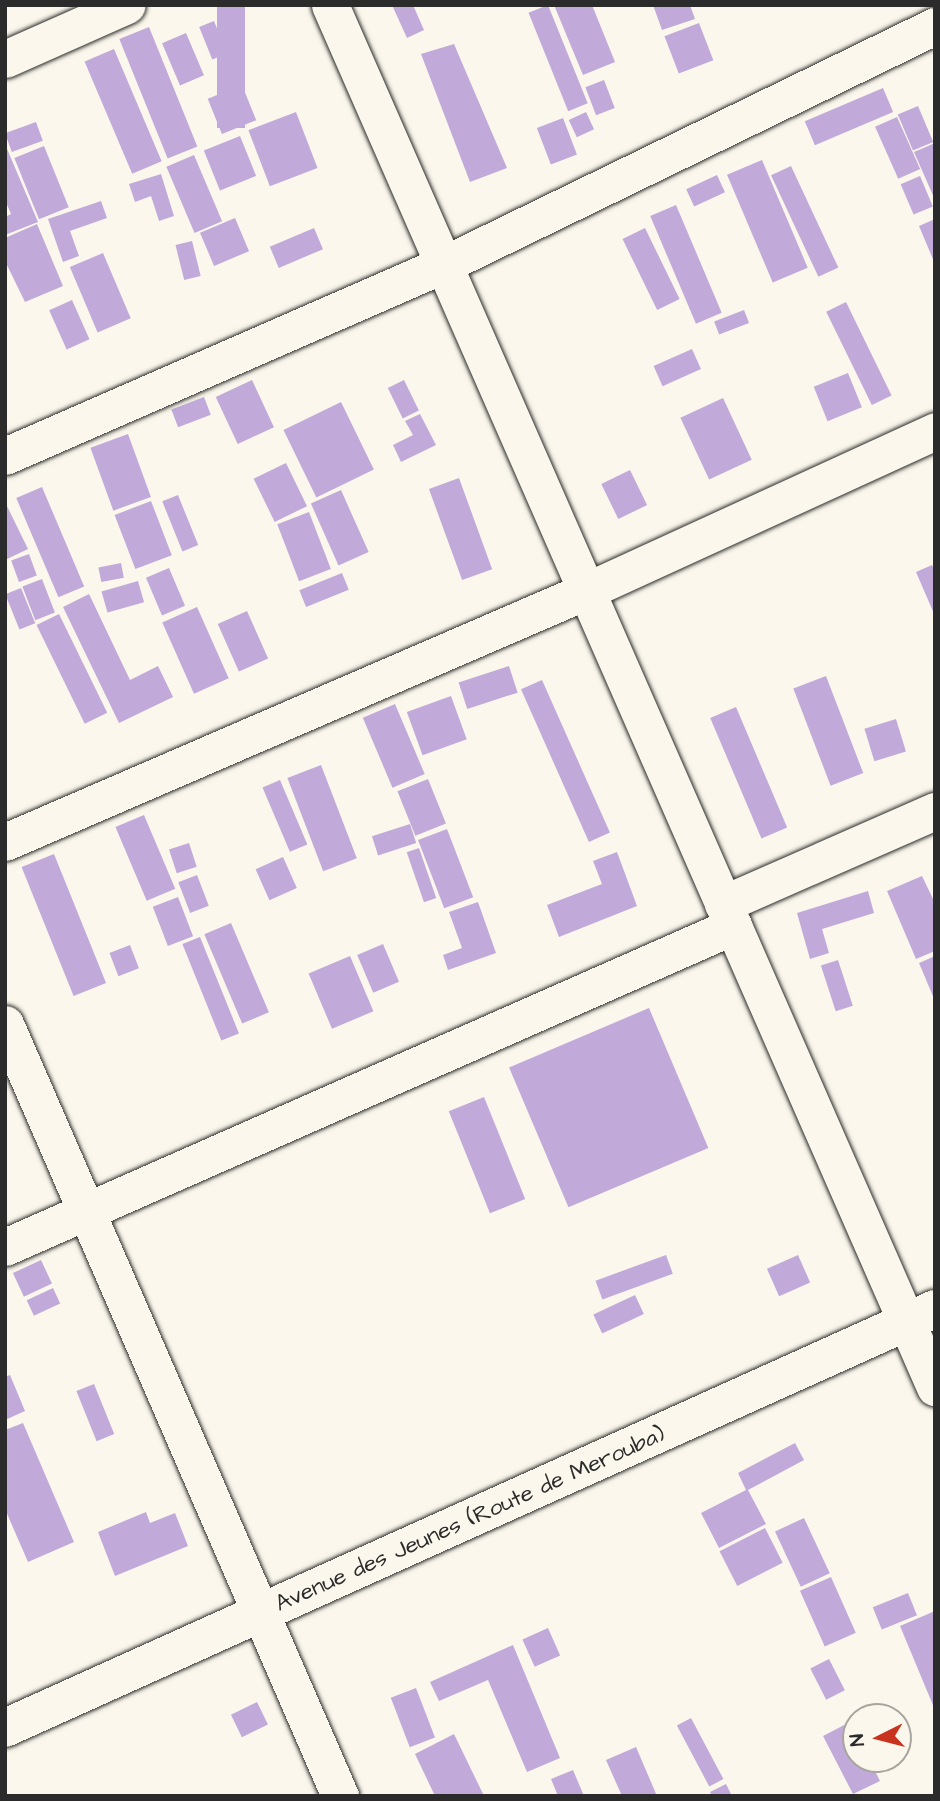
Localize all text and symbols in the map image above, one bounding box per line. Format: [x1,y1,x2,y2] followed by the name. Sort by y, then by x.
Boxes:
[271,1420,669,1618] street label: Avenue des Jeunes (Route de Merouba)
[842,1703,912,1773] north arrow
[844,1733,872,1747] text: N

